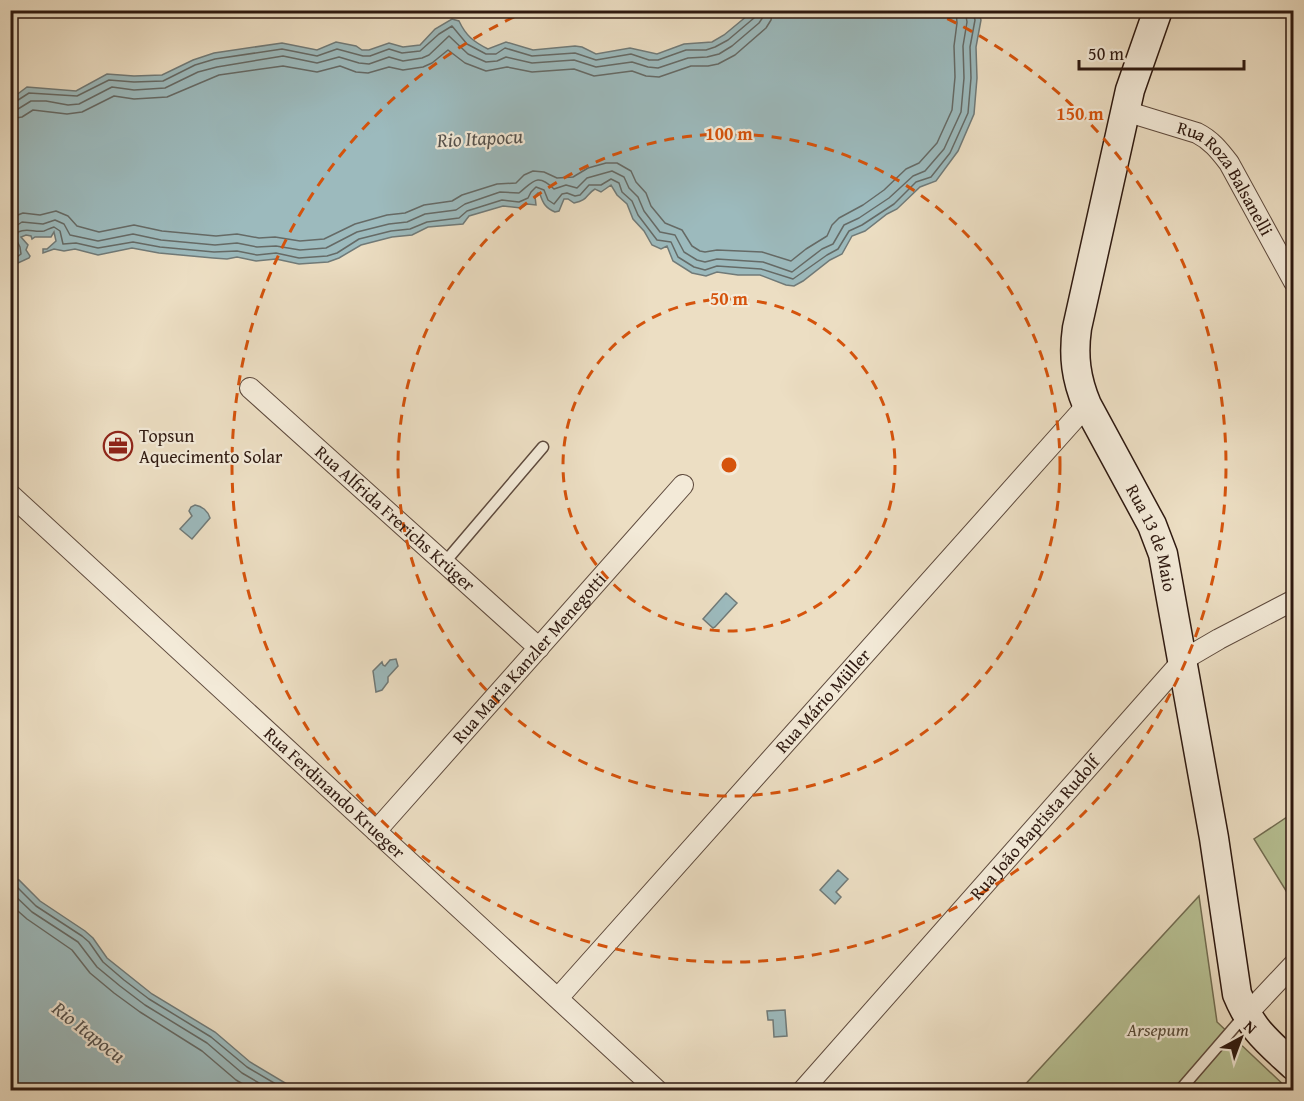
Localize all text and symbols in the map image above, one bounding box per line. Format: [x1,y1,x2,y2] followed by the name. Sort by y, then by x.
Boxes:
[1079,33,1244,71] scale bar
[1088,40,1124,67] text: 50 m
[1056,100,1104,127] text: 150 m
[1174,114,1280,241] street label: Rua Roza Balsanelli
[705,120,753,147] text: 100 m
[435,121,524,154] water label: Rio Itapocu
[710,285,749,312] text: 50 m
[139,422,283,470] place label: Topsun Aquecimento Solar
[102,430,134,462] office icon: Topsun Aquecimento Solar
[309,439,482,598] street label: Rua Alfrida Frerichs Krüger
[719,455,739,475] centre of rings
[1119,479,1183,594] street label: Rua 13 de Maio
[446,566,612,749] street label: Rua Maria Kanzler Menegotti
[769,642,877,759] street label: Rua Mário Müller
[258,720,412,865] street label: Rua Ferdinando Krueger
[963,748,1107,906] street label: Rua João Baptista Rudolf
[46,993,132,1070] water label: Rio Itapocu
[1211,1008,1271,1068] north arrow
[1239,1014,1263,1039] text: N
[1126,1016,1189,1043] park label: Arsepum

